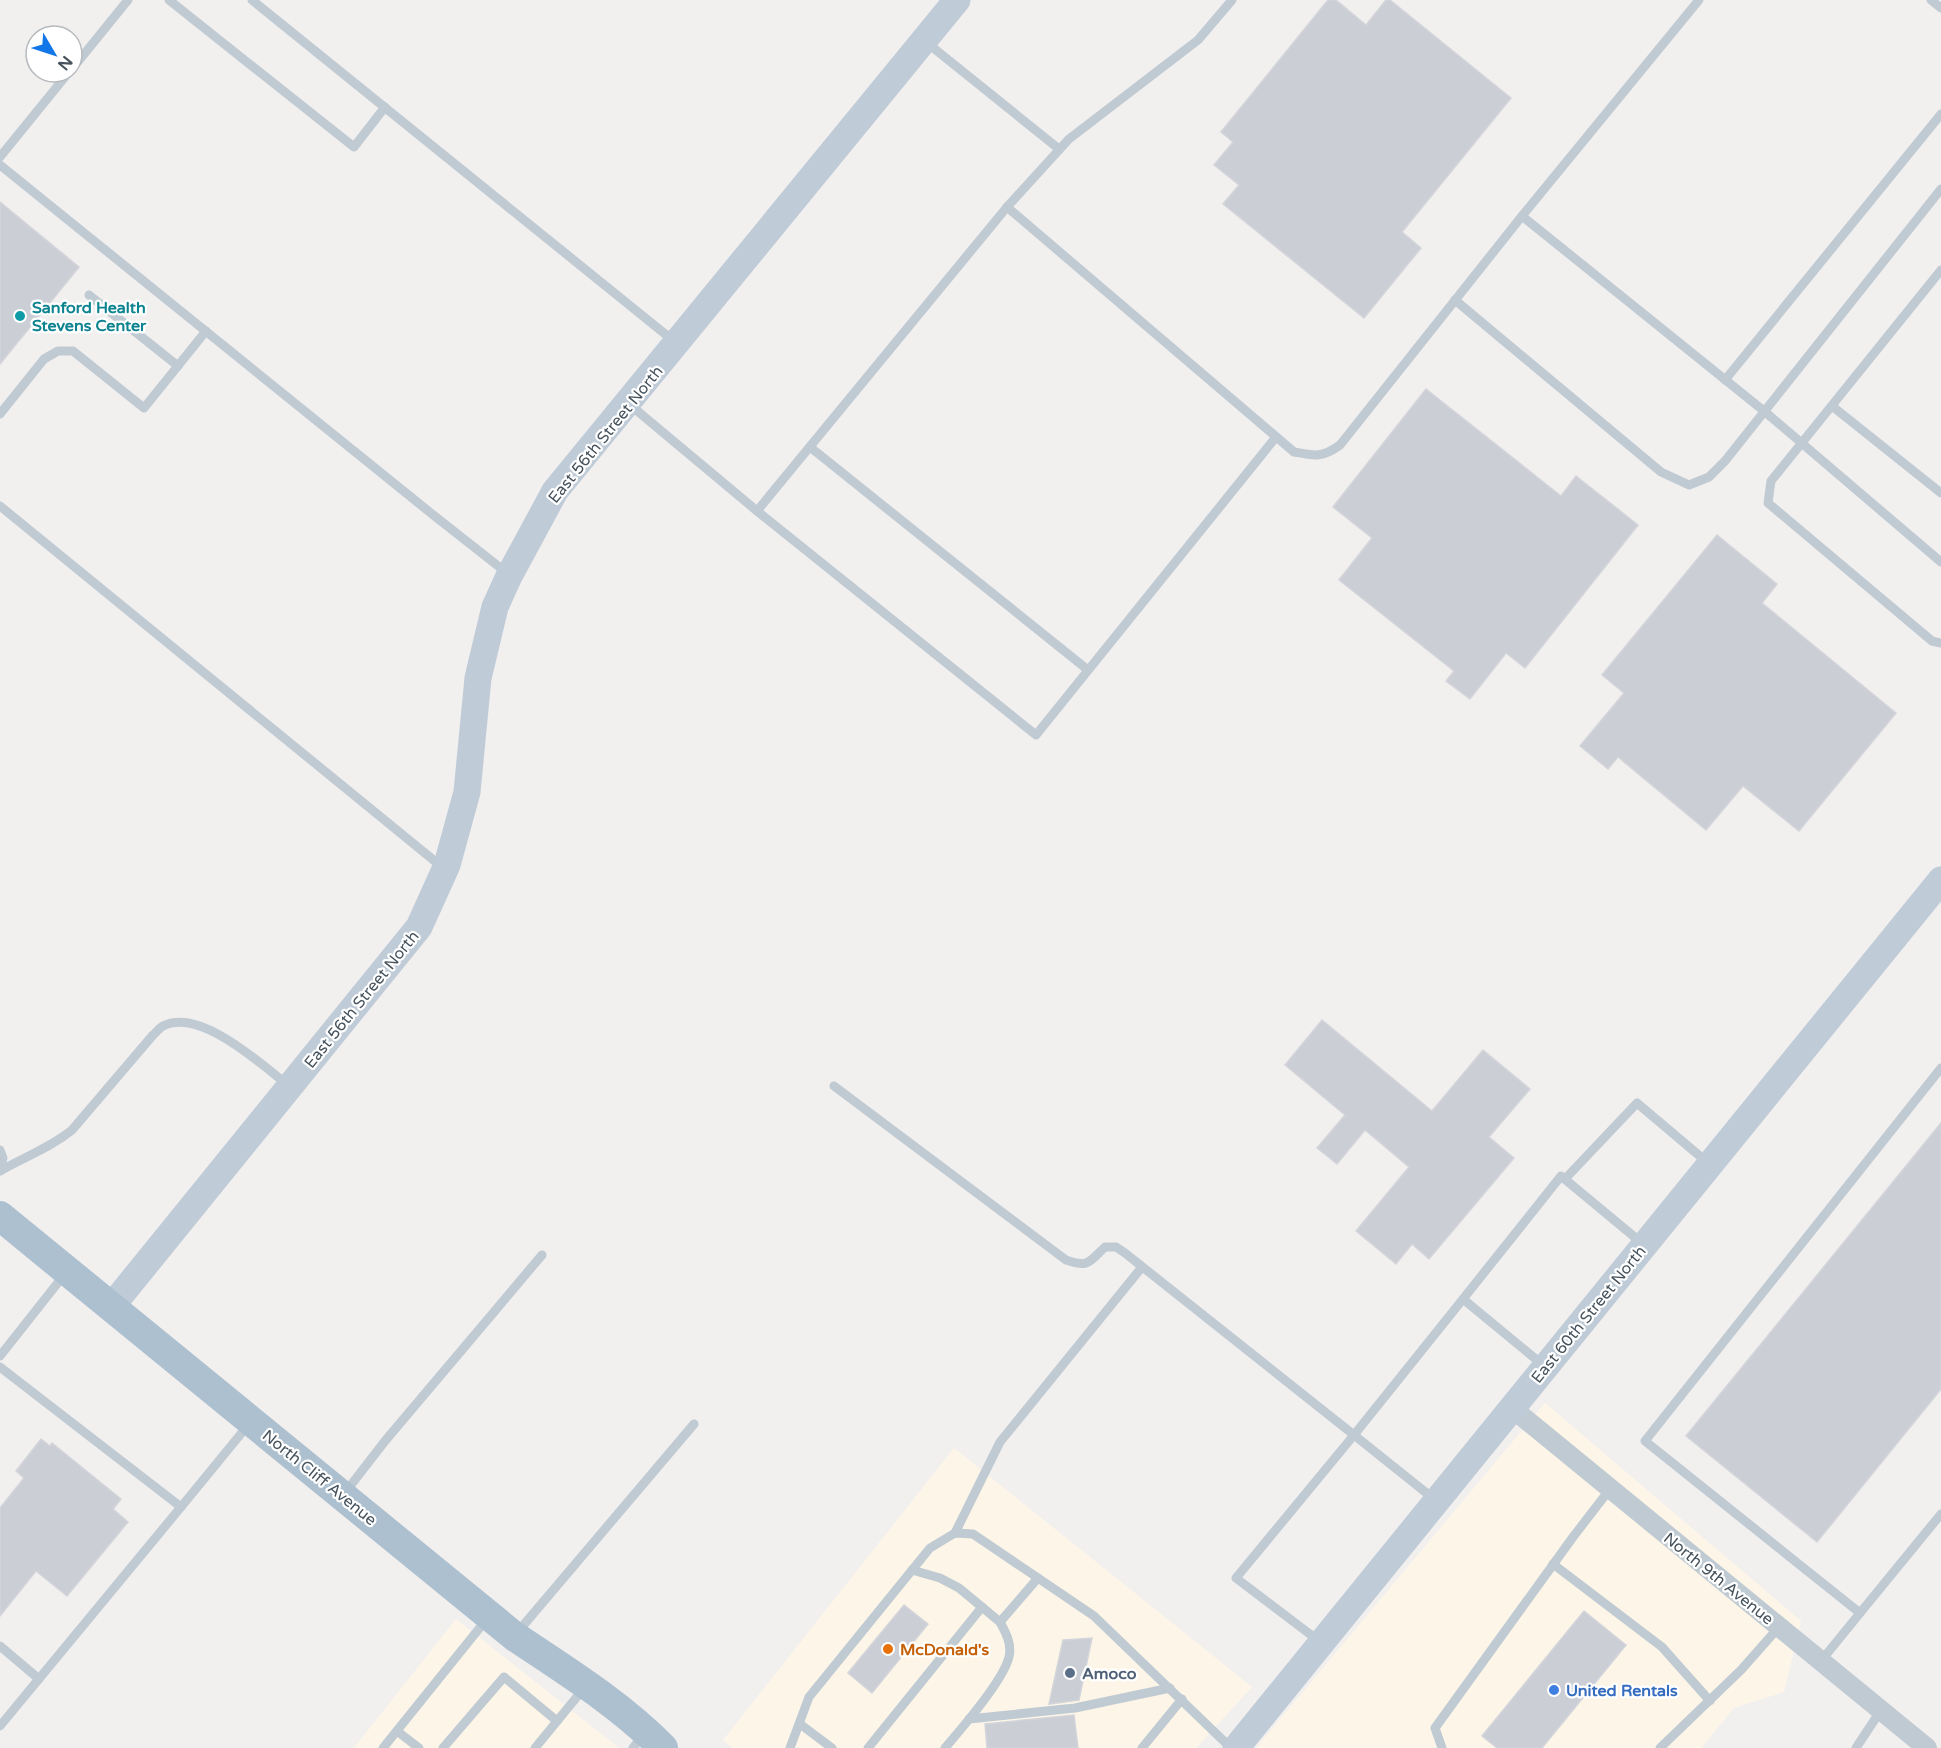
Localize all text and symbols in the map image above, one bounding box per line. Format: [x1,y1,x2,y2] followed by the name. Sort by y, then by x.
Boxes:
[24,24,84,84] north arrow
[53,52,77,74] text: N
[32,298,147,336] place label: Sanford Health Stevens Center
[13,309,27,323] marker: Sanford Health Stevens Center
[544,362,667,507] street label: East 56th Street North
[300,927,423,1072] street label: East 56th Street North
[1527,1242,1650,1387] street label: East 60th Street North
[258,1426,381,1530] street label: North Cliff Avenue
[1659,1528,1777,1629] street label: North 9th Avenue
[900,1640,990,1660] place label: McDonald's
[881,1642,895,1656] marker: McDonald's
[1082,1664,1137,1684] place label: Amoco
[1063,1666,1077,1680] marker: Amoco
[1566,1681,1678,1701] place label: United Rentals
[1547,1683,1561,1697] marker: United Rentals

